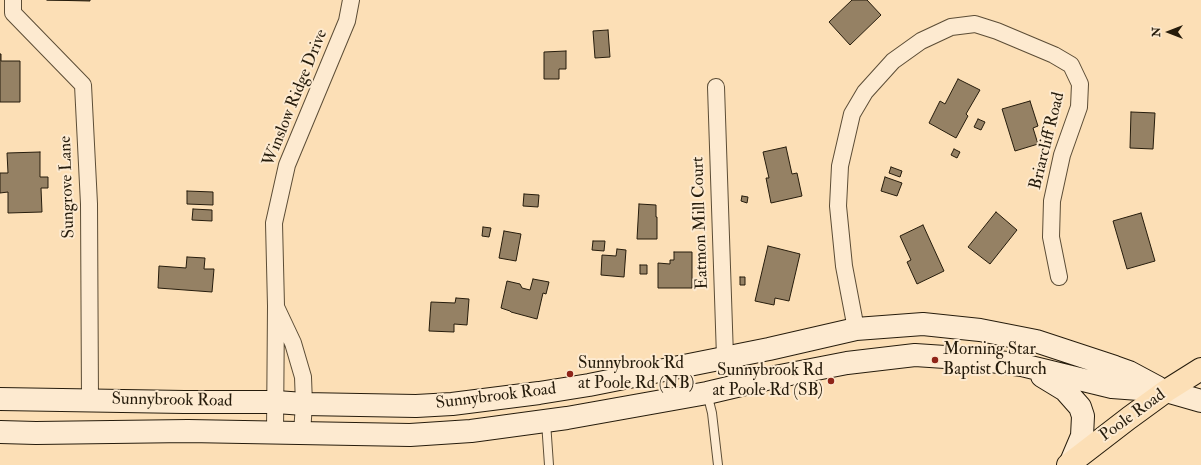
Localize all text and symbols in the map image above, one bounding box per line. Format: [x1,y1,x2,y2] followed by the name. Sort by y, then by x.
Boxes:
[1149,12,1189,52] north arrow
[259,27,333,169] street label: Winslow Ridge Drive
[1150,27,1163,37] text: N
[1026,90,1070,192] street label: Briarcliff Road
[56,135,80,239] street label: Sungrove Lane
[688,156,714,290] street label: Eatmon Mill Court
[943,340,1047,380] place label: Morning Star Baptist Church
[578,354,694,394] place label: Sunnybrook Rd at Poole Rd (NB)
[930,355,940,365] marker: Morning Star Baptist Church
[712,361,823,401] place label: Sunnybrook Rd at Poole Rd (SB)
[565,369,575,379] marker: Sunnybrook Rd at Poole Rd (NB)
[826,376,836,386] marker: Sunnybrook Rd at Poole Rd (SB)
[435,379,557,415] street label: Sunnybrook Road
[1096,385,1170,447] street label: Poole Road
[111,390,233,412] street label: Sunnybrook Road

